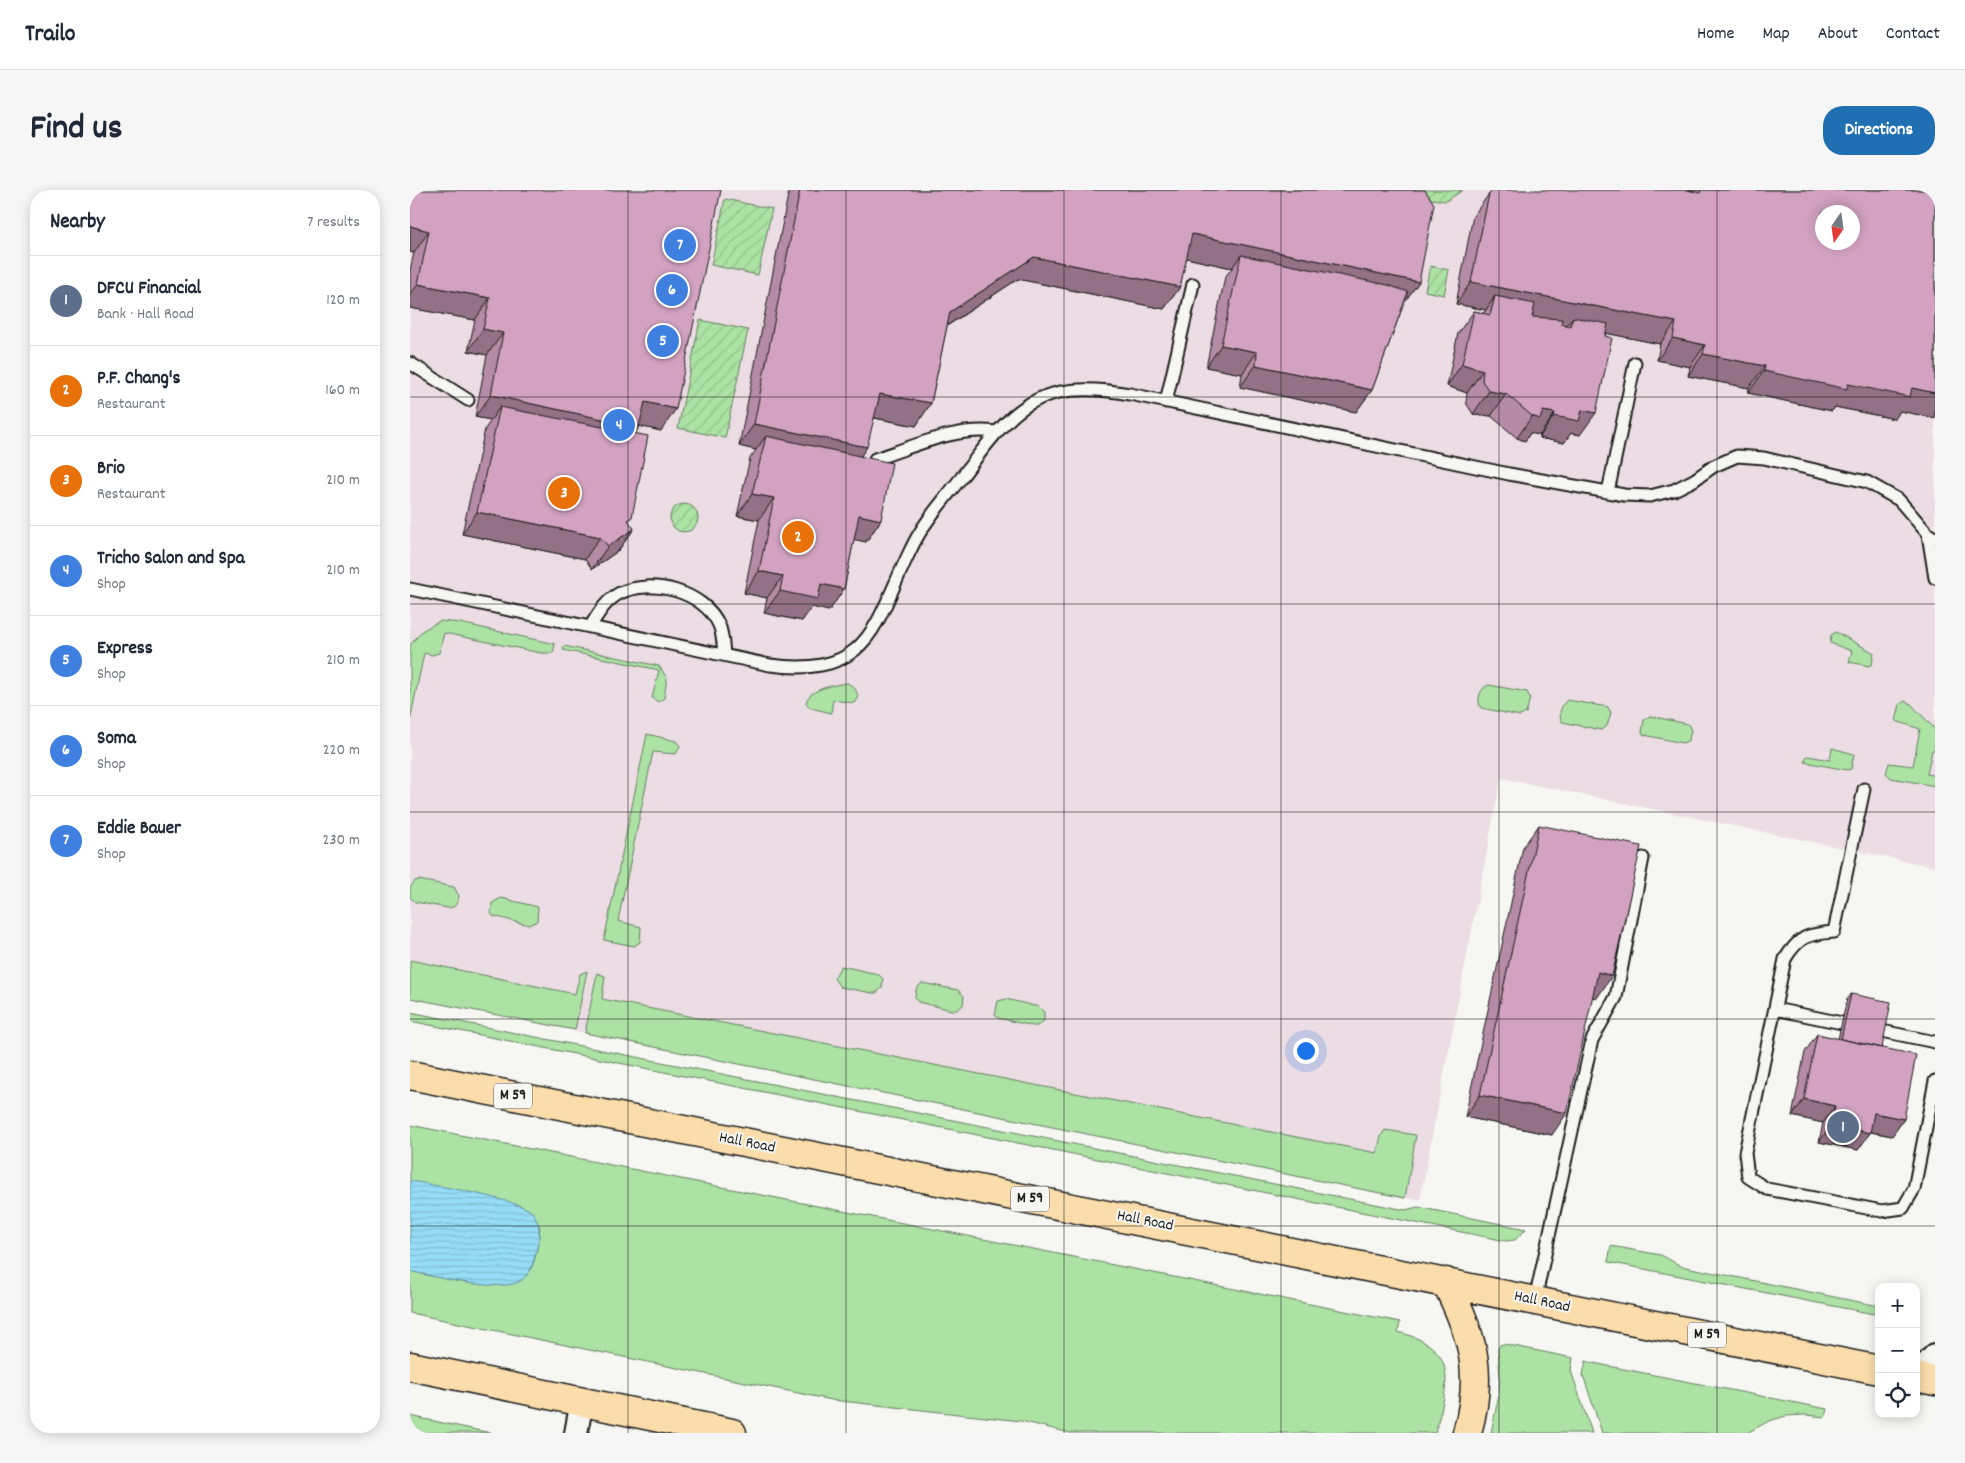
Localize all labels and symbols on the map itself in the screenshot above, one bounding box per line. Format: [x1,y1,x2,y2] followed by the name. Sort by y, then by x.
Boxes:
[1815,205,1860,250] north arrow
[664,226,696,264] pin: 7
[656,271,688,309] pin: 6
[647,322,679,360] pin: 5
[603,406,635,444] pin: 4
[548,474,580,512] pin: 3
[782,518,814,556] pin: 2
[1293,1038,1319,1064] your location
[494,1084,532,1108] road number: M 59
[1827,1108,1859,1146] pin: 1
[717,1126,777,1160] street label: Hall Road
[1011,1186,1049,1212] road number: M 59
[1115,1204,1175,1238] street label: Hall Road
[1512,1285,1572,1319] street label: Hall Road
[1688,1322,1726,1348] road number: M 59

